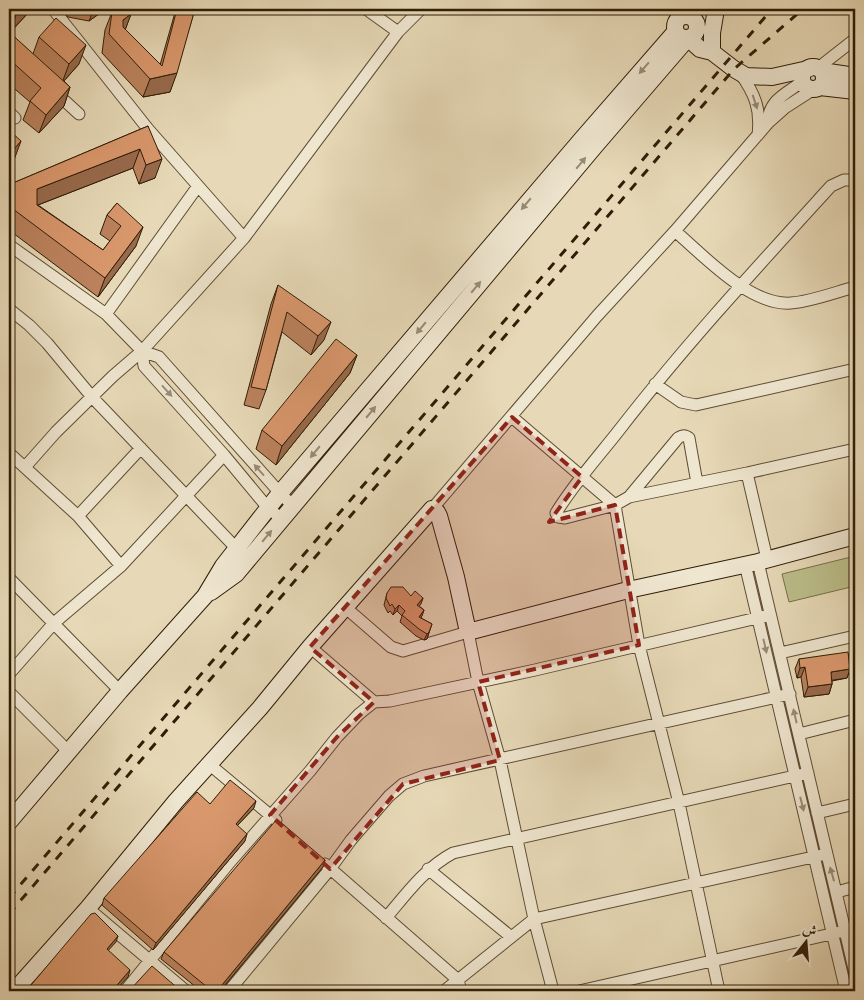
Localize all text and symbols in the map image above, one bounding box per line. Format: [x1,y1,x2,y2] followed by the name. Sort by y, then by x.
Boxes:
[638,62,649,75] one-way arrow
[752,95,760,110] one-way arrow
[575,157,586,170] one-way arrow
[520,198,532,210] one-way arrow
[470,282,482,294] one-way arrow
[415,321,426,334] one-way arrow
[161,385,173,397] one-way arrow
[366,405,377,418] one-way arrow
[310,445,321,458] one-way arrow
[253,464,265,476] one-way arrow
[261,531,273,543] one-way arrow
[761,638,769,653] one-way arrow
[791,708,799,723] one-way arrow
[798,797,806,812] one-way arrow
[828,867,836,882] one-way arrow
[782,918,832,968] north arrow
[801,919,819,940] text: ش

